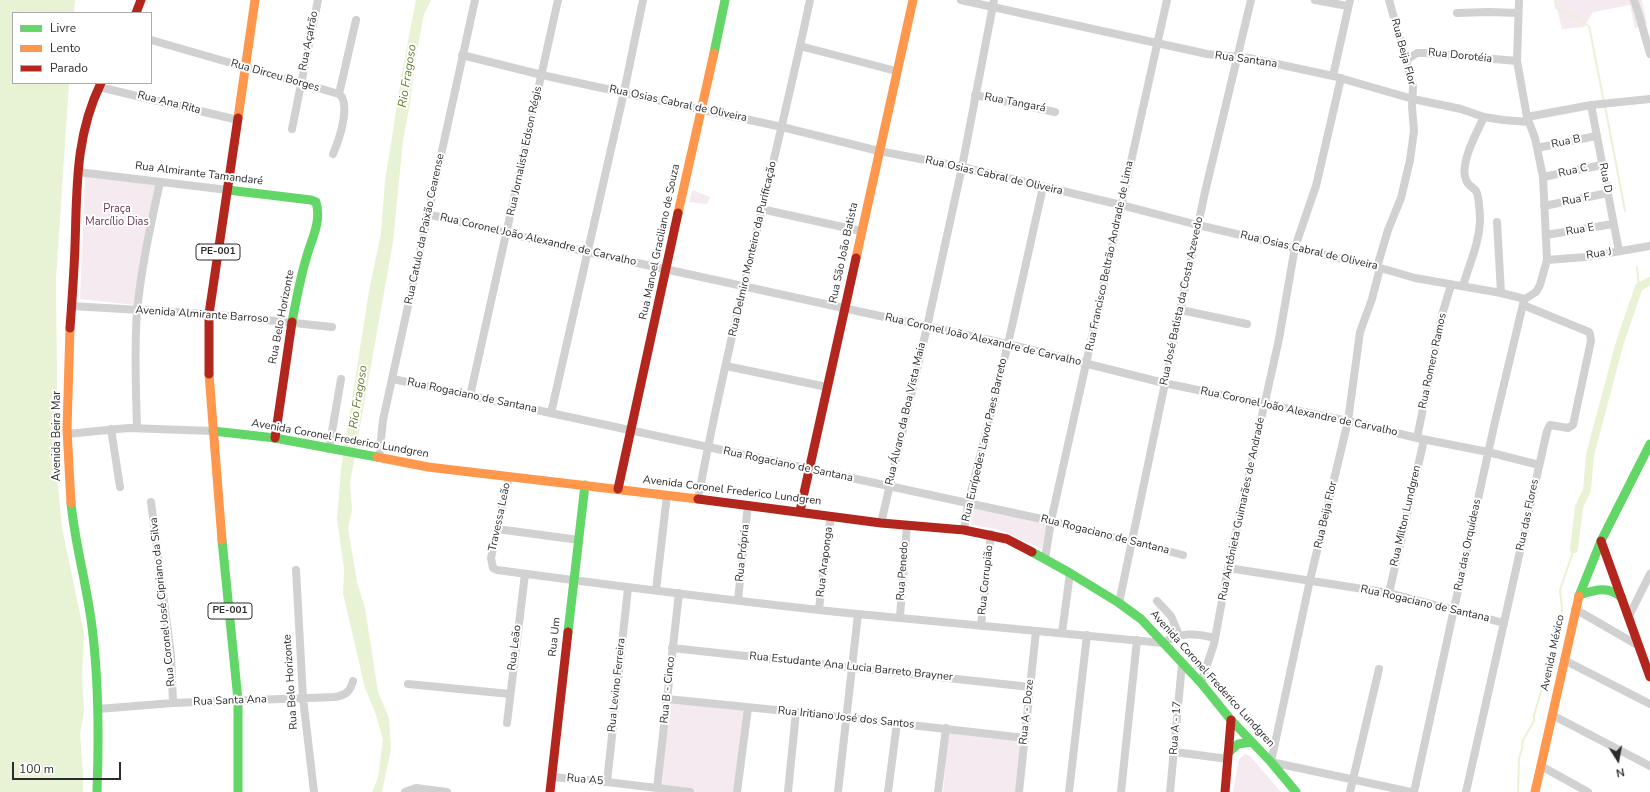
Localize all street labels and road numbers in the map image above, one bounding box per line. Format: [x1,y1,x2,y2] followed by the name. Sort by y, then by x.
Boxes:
[297,10,321,72] street label: Rua Açafrão
[1388,17,1418,87] street label: Rua Beija Flor
[1427,46,1493,66] street label: Rua Dorotéia
[1214,49,1278,71] street label: Rua Santana
[229,57,321,95] street label: Rua Dirceu Borges
[608,83,748,125] street label: Rua Osias Cabral de Oliveira
[505,85,545,217] street label: Rua Jornalista Edson Régis
[136,89,202,117] street label: Rua Ana Rita
[983,91,1047,115] street label: Rua Tangará
[1550,132,1582,152] street label: Rua B
[403,152,447,306] street label: Rua Catulo da Paixão Cearense
[924,154,1064,198] street label: Rua Osias Cabral de Oliveira
[134,160,264,188] street label: Rua Almirante Tamandaré
[726,160,780,338] street label: Rua Delmiro Monteiro da Purificação
[1083,160,1137,352] street label: Rua Francisco Beltrão Andrade de Lima
[1557,161,1589,181] street label: Rua C
[1596,162,1614,194] street label: Rua D
[637,163,683,321] street label: Rua Manoel Graciliano de Souza
[1561,191,1591,209] street label: Rua F
[827,201,861,305] street label: Rua São João Batista
[439,211,637,269] street label: Rua Coronel João Alexandre de Carvalho
[1158,216,1206,386] street label: Rua José Batista da Costa Azevedo
[1565,221,1595,239] street label: Rua E
[1239,229,1379,273] street label: Rua Osias Cabral de Oliveira
[196,244,240,260] road number: PE-001
[1585,245,1613,263] street label: Rua J
[266,269,298,365] street label: Rua Belo Horizonte
[135,304,269,326] street label: Avenida Almirante Barroso
[884,311,1082,369] street label: Rua Coronel João Alexandre de Carvalho
[1416,312,1450,410] street label: Rua Romero Ramos
[883,341,929,487] street label: Rua Álvaro da Boa Vista Maia
[960,357,1010,523] street label: Rua Eurípedes Lavor Paes Barreto
[406,376,538,416] street label: Rua Rogaciano de Santana
[1199,385,1399,439] street label: Rua Coronel João Alexandre de Carvalho
[50,391,64,481] street label: Avenida Beira Mar
[1216,416,1268,602] street label: Rua Antônieta Guimarães de Andrade
[250,417,430,461] street label: Avenida Coronel Frederico Lundgren
[722,445,854,485] street label: Rua Rogaciano de Santana
[1388,464,1424,568] street label: Rua Milton Lundgren
[642,473,822,509] street label: Avenida Coronel Frederico Lundgren
[1514,478,1542,552] street label: Rua das Flores
[1312,480,1340,550] street label: Rua Beija Flor
[486,481,514,553] street label: Travessa Leão
[1452,498,1484,592] street label: Rua das Orquídeas
[1039,513,1171,557] street label: Rua Rogaciano de Santana
[148,517,178,687] street label: Rua Coronel José Cipriano da Silva
[733,524,753,582] street label: Rua Própria
[814,526,836,598] street label: Rua Araponga
[894,541,912,601] street label: Rua Penedo
[976,544,996,616] street label: Rua Corrupião
[1359,583,1491,625] street label: Rua Rogaciano de Santana
[208,603,252,619] road number: PE-001
[1147,608,1277,750] street label: Avenida Coronel Frederico Lundgren
[1538,614,1568,692] street label: Avenida México
[546,617,564,657] street label: Rua Um
[506,624,524,672] street label: Rua Leão
[281,634,301,730] street label: Rua Belo Horizonte
[605,637,629,733] street label: Rua Levino Ferreira
[749,650,953,684] street label: Rua Estudante Ana Lucia Barreto Brayner
[658,656,678,724] street label: Rua B - Cinco
[1017,679,1037,745] street label: Rua A - Doze
[193,693,267,709] street label: Rua Santa Ana
[1168,701,1184,755] street label: Rua A - 17
[777,704,915,732] street label: Rua Iritiano José dos Santos
[566,772,604,788] street label: Rua A5

